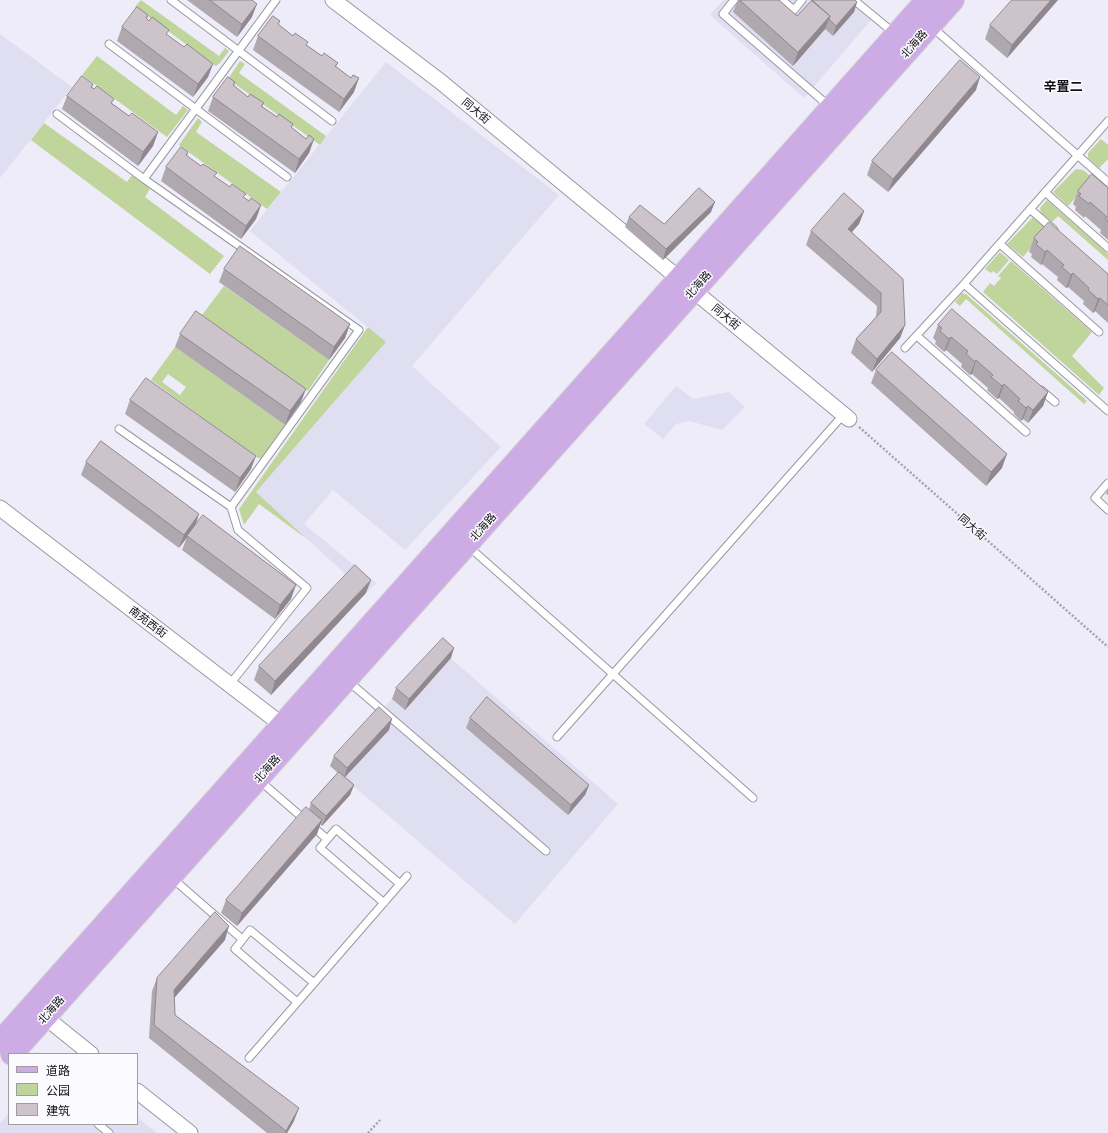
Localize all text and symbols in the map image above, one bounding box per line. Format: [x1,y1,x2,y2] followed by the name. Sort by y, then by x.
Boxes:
[898,27,930,61] street label: 北海路
[1044,79,1082,95] district label: 辛置二
[459,95,493,127] street label: 同大街
[682,268,714,302] street label: 北海路
[709,301,743,333] street label: 同大街
[467,510,499,544] street label: 北海路
[955,511,989,543] street label: 同大街
[126,603,170,641] street label: 南苑西街
[251,752,283,786] street label: 北海路
[35,993,67,1027] street label: 北海路
[8,1053,138,1125] legend
[46,1063,70,1077] text: 道路
[46,1083,70,1097] text: 公园
[46,1103,70,1117] text: 建筑

